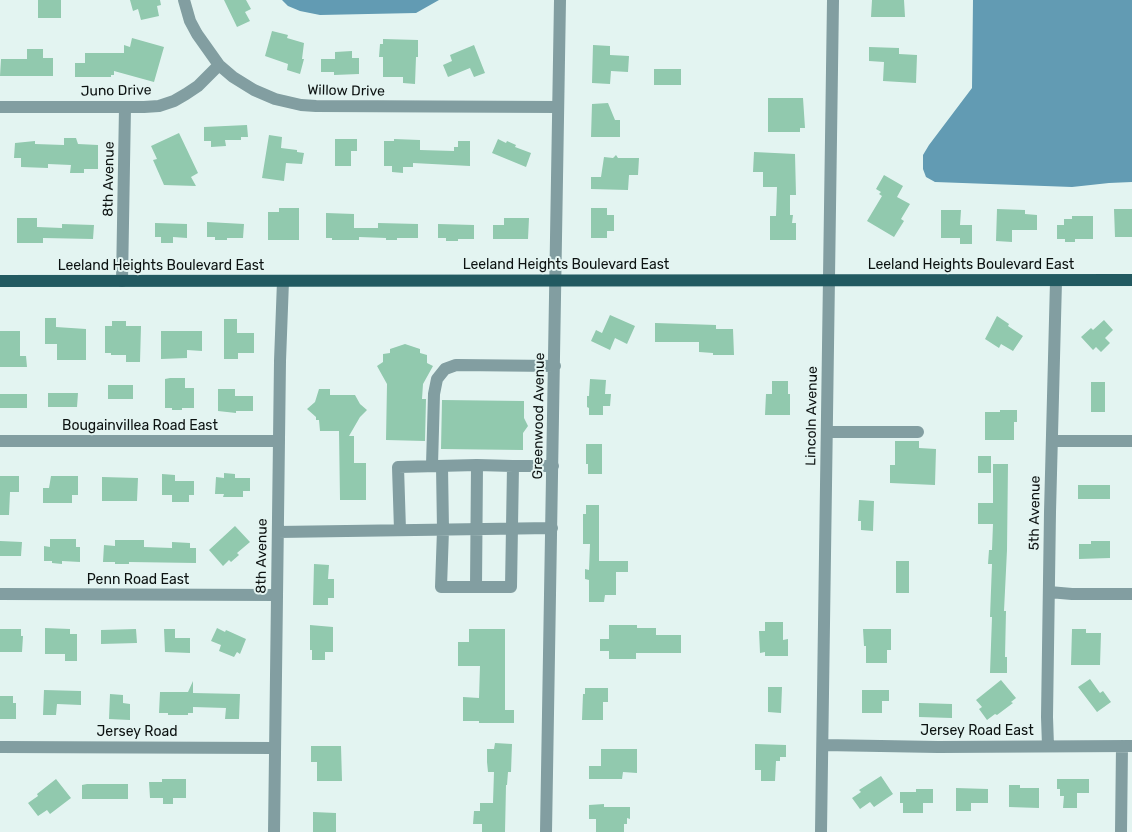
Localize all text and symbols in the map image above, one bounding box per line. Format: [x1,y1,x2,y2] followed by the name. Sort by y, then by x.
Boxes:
[80,82,152,100] street label: Juno Drive
[307,82,385,100] street label: Willow Drive
[100,141,118,217] street label: 8th Avenue
[463,257,669,273] street label: Leeland Heights Boulevard East
[868,257,1074,273] street label: Leeland Heights Boulevard East
[58,258,264,274] street label: Leeland Heights Boulevard East
[529,353,549,479] street label: Greenwood Avenue
[803,366,821,466] street label: Lincoln Avenue
[62,418,218,434] street label: Bougainvillea Road East
[1026,475,1044,551] street label: 5th Avenue
[253,518,271,594] street label: 8th Avenue
[87,572,189,588] street label: Penn Road East
[920,723,1034,739] street label: Jersey Road East
[96,724,178,740] street label: Jersey Road

